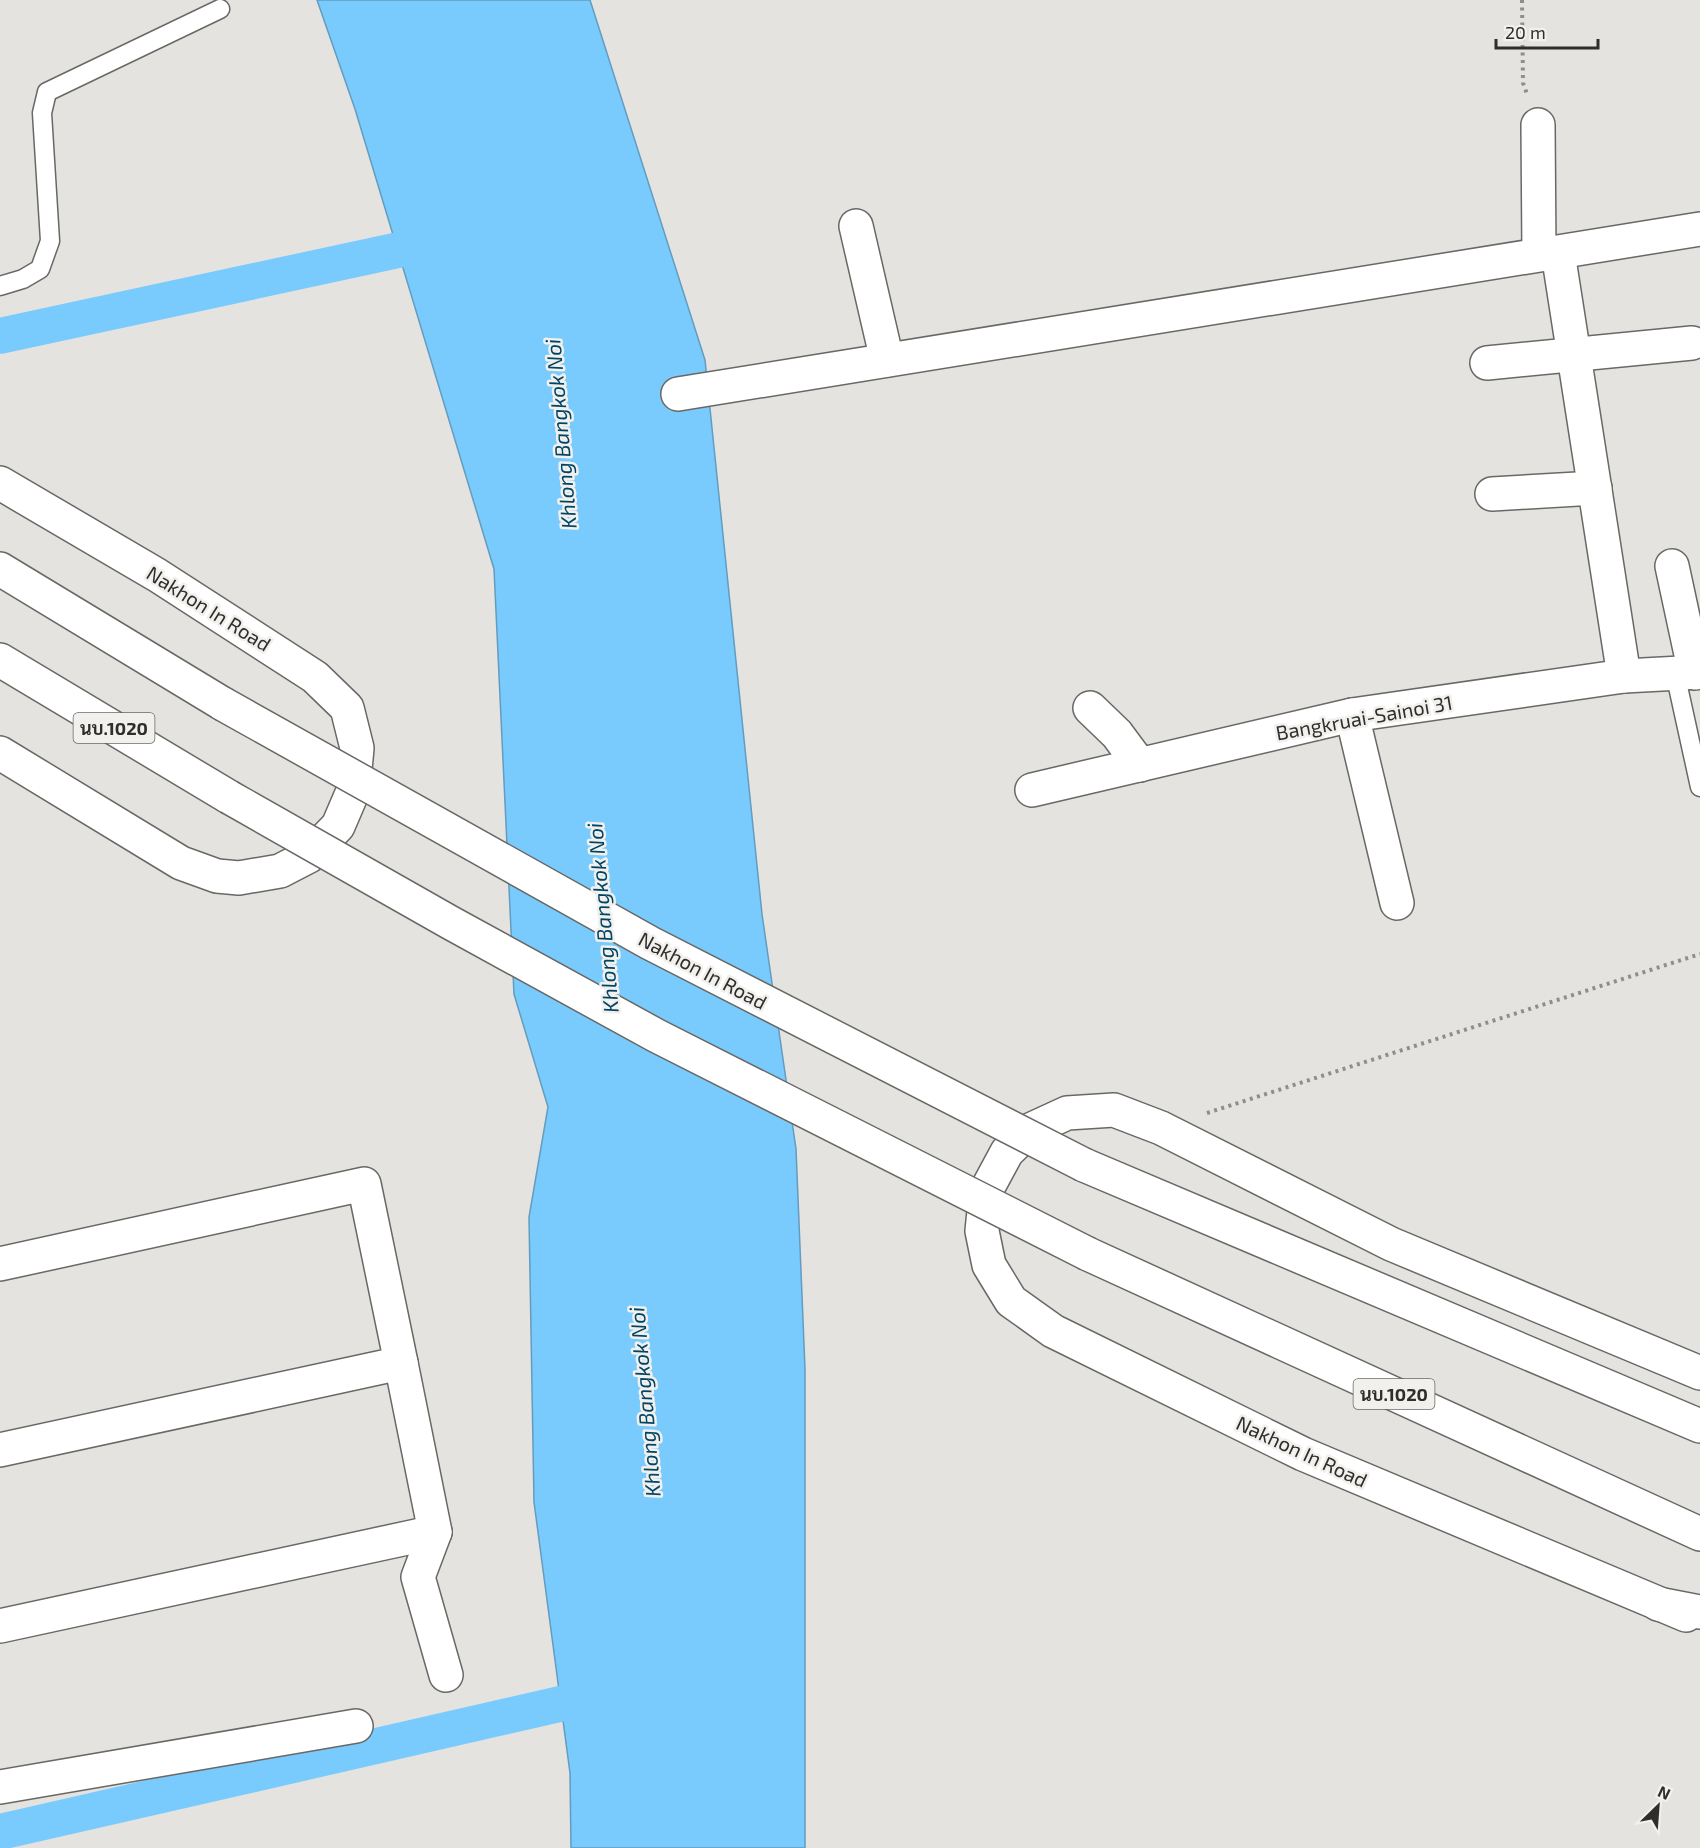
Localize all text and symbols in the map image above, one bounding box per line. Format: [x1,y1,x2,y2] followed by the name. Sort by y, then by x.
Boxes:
[1496,12,1598,50] scale bar
[1505,21,1546,43] text: 20 m
[539,338,581,530] water label: Khlong Bangkok Noi
[143,560,275,656] street label: Nakhon In Road
[1274,690,1454,744] street label: Bangkruai-Sainoi 31
[74,713,154,743] road number: นบ.1020
[581,822,623,1014] water label: Khlong Bangkok Noi
[635,926,771,1014] street label: Nakhon In Road
[623,1306,665,1498] water label: Khlong Bangkok Noi
[1354,1379,1434,1409] road number: นบ.1020
[1233,1410,1371,1492] street label: Nakhon In Road
[1628,1776,1688,1836] north arrow
[1655,1781,1674,1803] text: N

